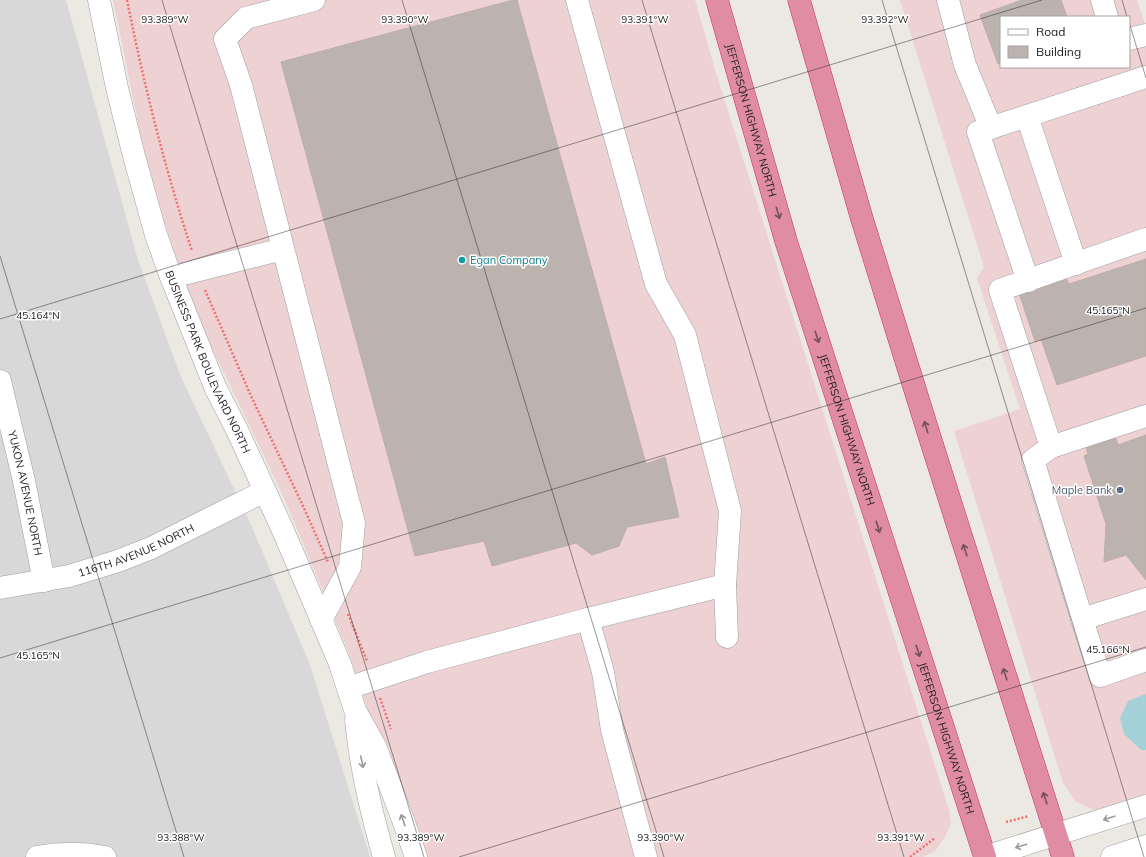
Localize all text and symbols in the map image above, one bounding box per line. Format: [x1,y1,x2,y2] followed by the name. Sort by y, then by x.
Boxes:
[141,13,189,26] text: 93.389°W
[381,13,429,26] text: 93.390°W
[621,13,669,26] text: 93.391°W
[861,13,909,26] text: 93.392°W
[1000,16,1130,68] legend
[1036,24,1065,39] text: Road
[723,42,780,198] street label: JEFFERSON HIGHWAY NORTH
[1036,44,1081,59] text: Building
[775,206,782,219] one-way arrow
[470,253,548,267] place label: Egan Company
[457,255,467,265] marker: Egan Company
[162,269,254,455] street label: BUSINESS PARK BOULEVARD NORTH
[1086,304,1130,317] text: 45.165°N
[16,309,60,322] text: 45.164°N
[813,330,821,342] one-way arrow
[816,352,878,507] street label: JEFFERSON HIGHWAY NORTH
[922,420,929,433] one-way arrow
[5,428,46,557] street label: YUKON AVENUE NORTH
[1052,483,1112,497] place label: Maple Bank
[1115,485,1125,495] marker: Maple Bank
[875,520,882,533] one-way arrow
[76,521,197,580] street label: 116TH AVENUE NORTH
[961,545,969,557] one-way arrow
[1086,643,1130,656] text: 45.166°N
[915,644,922,657] one-way arrow
[16,649,60,662] text: 45.165°N
[916,660,978,816] street label: JEFFERSON HIGHWAY NORTH
[1001,668,1008,681] one-way arrow
[358,756,366,769] one-way arrow
[1041,792,1048,805] one-way arrow
[399,814,407,826] one-way arrow
[1103,815,1116,822] one-way arrow
[157,831,205,844] text: 93.388°W
[397,831,445,844] text: 93.389°W
[637,831,685,844] text: 93.390°W
[877,831,925,844] text: 93.391°W
[1015,843,1028,850] one-way arrow

